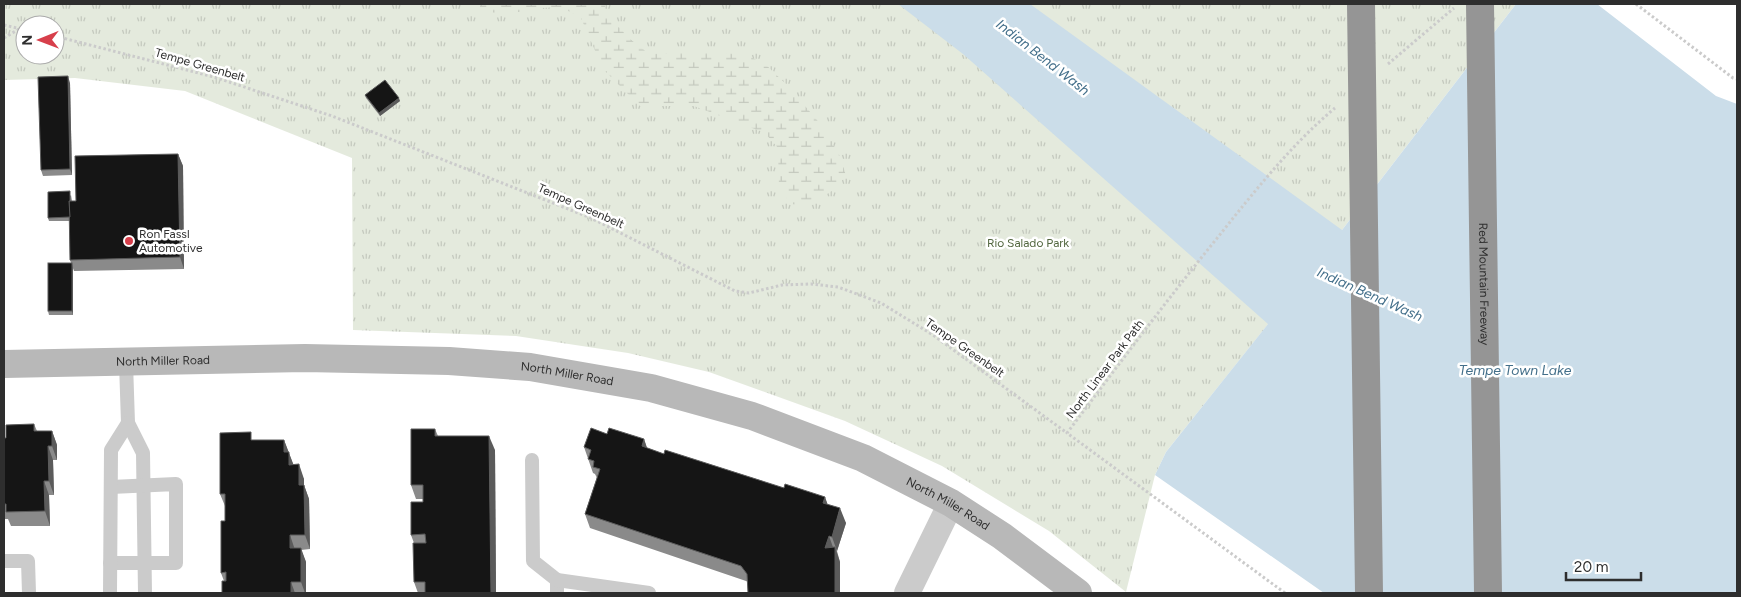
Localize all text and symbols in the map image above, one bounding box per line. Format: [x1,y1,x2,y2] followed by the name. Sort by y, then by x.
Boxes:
[15,15,65,65] north arrow
[993,16,1093,99] water label: Indian Bend Wash
[19,35,36,46] text: N
[153,45,247,85] street label: Tempe Greenbelt
[536,181,627,231] street label: Tempe Greenbelt
[1476,222,1492,346] street label: Red Mountain Freeway
[139,227,203,255] place label: Ron Fassl Automotive
[123,235,135,247] marker: Ron Fassl Automotive
[987,236,1069,250] park label: Rio Salado Park
[1314,264,1425,325] water label: Indian Bend Wash
[923,316,1007,381] street label: Tempe Greenbelt
[1063,317,1147,421] street label: North Linear Park Path
[116,353,210,369] street label: North Miller Road
[520,359,615,388] street label: North Miller Road
[1459,362,1572,379] water label: Tempe Town Lake
[904,474,992,533] street label: North Miller Road
[1566,550,1641,582] scale bar
[1574,558,1608,576] text: 20 m

